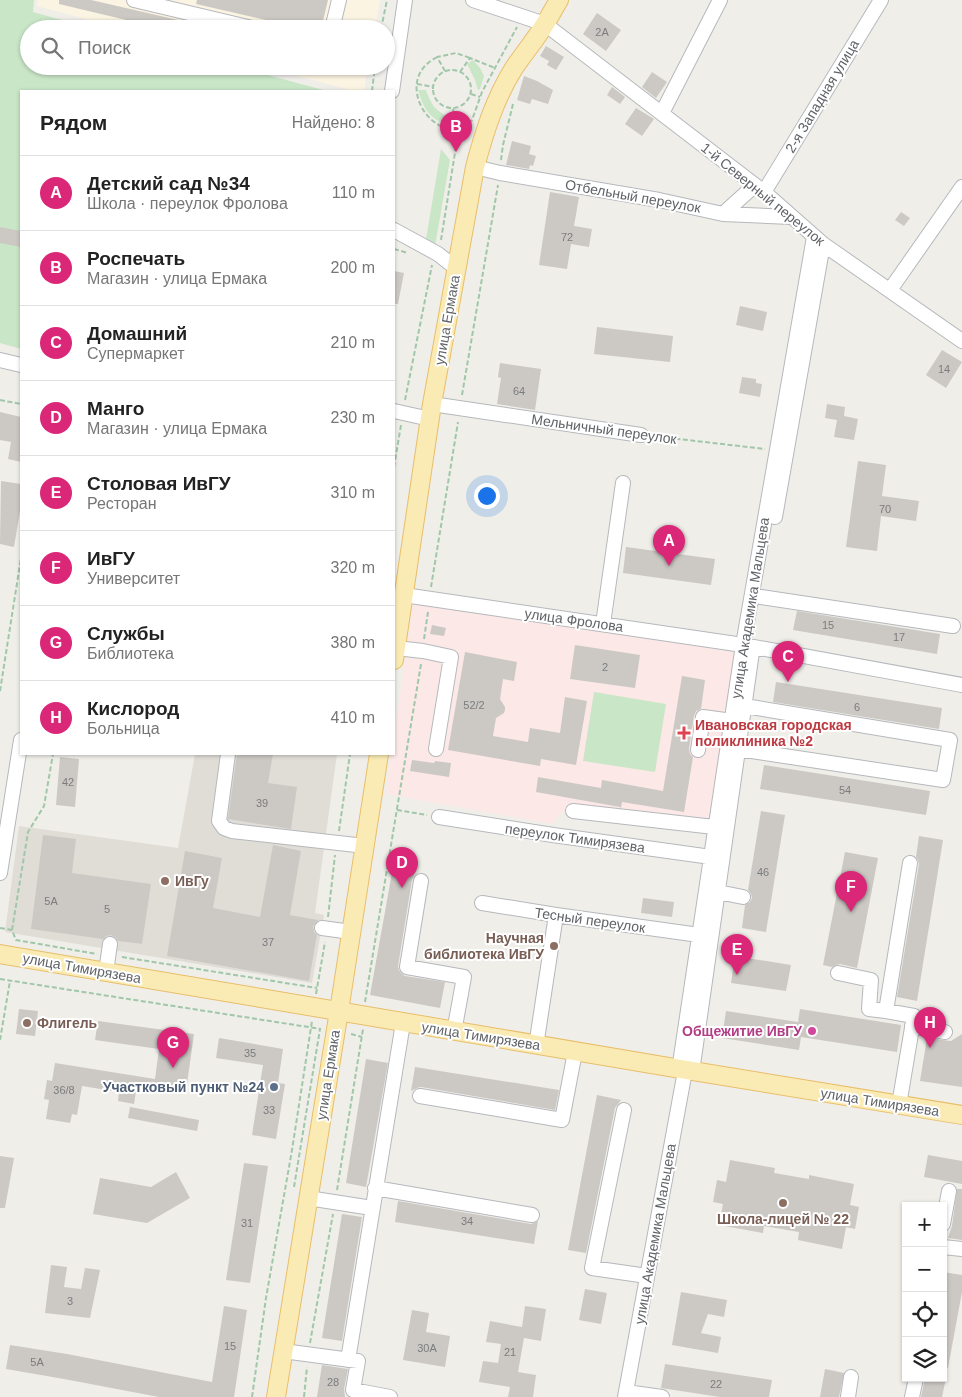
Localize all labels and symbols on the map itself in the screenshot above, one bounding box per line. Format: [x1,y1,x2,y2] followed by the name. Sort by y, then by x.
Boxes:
[595,26,609,38] house number: 2А
[782,36,862,155] street label: 2-я Западная улица
[440,111,472,152] pin: B
[698,139,829,249] street label: 1-й Северный переулок
[564,176,703,216] street label: Отбельный переулок
[561,231,573,243] house number: 72
[431,274,463,366] street label: улица Ермака
[938,363,950,375] house number: 14
[513,385,525,397] house number: 64
[530,411,679,447] street label: Мельничный переулок
[474,483,500,509] your location
[879,503,891,515] house number: 70
[728,516,772,700] street label: улица Академика Мальцева
[653,525,685,566] pin: A
[524,605,625,635] street label: улица Фролова
[822,619,834,631] house number: 15
[893,631,905,643] house number: 17
[772,641,804,682] pin: C
[602,661,608,673] house number: 2
[463,699,485,711] house number: 52/2
[854,701,860,713] house number: 6
[695,717,852,749] place label: Ивановская городская поликлиника №2
[677,726,691,740] marker: Ивановская городская поликлиника №2
[62,776,74,788] house number: 42
[839,784,851,796] house number: 54
[256,797,268,809] house number: 39
[504,820,646,856] street label: переулок Тимирязева
[386,847,418,888] pin: D
[757,866,769,878] house number: 46
[835,871,867,912] pin: F
[175,873,209,889] place label: ИвГу
[159,875,171,887] marker: ИвГу
[44,895,58,907] house number: 5А
[104,903,110,915] house number: 5
[534,904,647,936] street label: Тесный переулок
[424,930,544,962] place label: Научная библиотека ИвГУ
[721,934,753,975] pin: E
[262,936,274,948] house number: 37
[548,940,560,952] marker: Научная библиотека ИвГУ
[22,950,143,986] street label: улица Тимирязева
[914,1007,946,1048] pin: H
[37,1015,98,1031] place label: Флигель
[21,1017,33,1029] marker: Флигель
[421,1019,542,1053] street label: улица Тимирязева
[682,1023,802,1039] place label: Общежитие ИвГУ
[806,1025,818,1037] marker: Общежитие ИвГУ
[157,1027,189,1068] pin: G
[313,1029,343,1121] street label: улица Ермака
[244,1047,256,1059] house number: 35
[103,1079,264,1095] place label: Участковый пункт №24
[268,1081,280,1093] marker: Участковый пункт №24
[53,1084,75,1096] house number: 36/8
[820,1085,941,1119] street label: улица Тимирязева
[263,1104,275,1116] house number: 33
[631,1142,679,1326] street label: улица Академика Мальцева
[777,1197,789,1209] marker: Школа-лицей № 22
[717,1211,849,1227] place label: Школа-лицей № 22
[461,1215,473,1227] house number: 34
[241,1217,253,1229] house number: 31
[67,1295,73,1307] house number: 3
[224,1340,236,1352] house number: 15
[417,1342,437,1354] house number: 30А
[504,1346,516,1358] house number: 21
[30,1356,44,1368] house number: 5А
[327,1376,339,1388] house number: 28
[710,1378,722,1390] house number: 22

